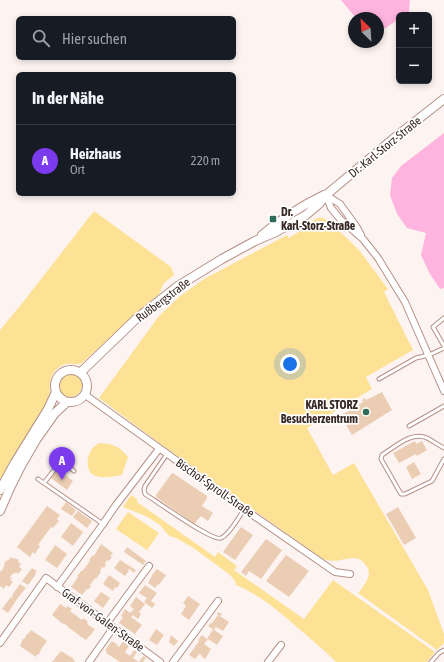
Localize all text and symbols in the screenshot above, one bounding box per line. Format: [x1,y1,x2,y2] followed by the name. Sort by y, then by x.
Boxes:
[348,12,384,48] north arrow
[396,12,432,84] map controls
[396,12,432,48] button: +
[16,16,236,60] search box
[30,27,52,49] icon: search
[62,30,127,47] text: Hier suchen
[396,48,432,84] button: −
[32,88,104,108] text: In der Nähe
[346,113,424,181] street label: Dr.-Karl-Storz-Straße
[70,145,121,162] text: Heizhaus
[42,153,48,168] text: A
[191,153,220,168] text: 220 m
[70,162,85,177] text: Ort
[281,205,356,233] place label: Dr. Karl-Storz-Straße
[268,214,278,224] marker: Dr. Karl-Storz-Straße
[133,275,193,325] street label: Rußbergstraße
[280,354,300,374] your location
[281,398,359,426] place label: KARL STORZ Besucherzentrum
[361,407,371,417] marker: KARL STORZ Besucherzentrum
[49,447,75,480] pin: A
[173,456,257,520] street label: Bischof-Sproll-Straße
[59,585,147,655] street label: Graf-von-Galen-Straße

